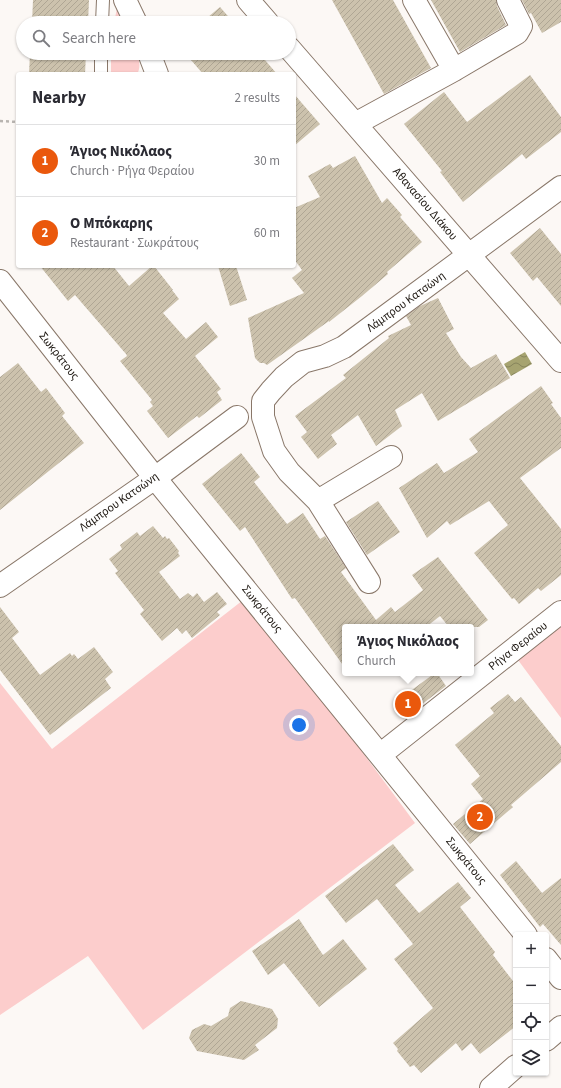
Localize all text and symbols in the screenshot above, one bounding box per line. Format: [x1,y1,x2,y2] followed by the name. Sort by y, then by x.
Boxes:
[16,16,296,60] search box
[30,27,52,49] icon: search
[62,28,136,49] text: Search here
[32,86,86,110] text: Nearby
[235,89,280,107] text: 2 results
[70,141,172,162] text: Άγιος Νικόλαος
[42,152,48,170] text: 1
[254,152,280,170] text: 30 m
[70,162,194,180] text: Church · Ρήγα Φεραίου
[389,164,461,244] street label: Αθανασίου Διάκου
[70,213,153,234] text: Ο Μπόκαρης
[42,224,48,242] text: 2
[254,224,280,242] text: 60 m
[70,234,199,252] text: Restaurant · Σωκράτους
[363,268,449,336] street label: Λάμπρου Κατσώνη
[35,328,83,384] street label: Σωκράτους
[76,468,162,536] street label: Λάμπρου Κατσώνη
[238,582,286,636] street label: Σωκράτους
[485,617,551,675] street label: Ρήγα Φεραίου
[342,624,474,676] popup
[357,631,459,652] text: Άγιος Νικόλαος
[357,652,396,670] text: Church
[395,689,421,719] pin: 1
[289,715,309,735] your location
[467,802,493,832] pin: 2
[442,834,490,888] street label: Σωκράτους
[513,932,549,1076] map controls
[513,932,549,968] button: +
[513,968,549,1004] button: −
[513,1004,549,1040] button: locate
[513,1040,549,1076] button: layers

